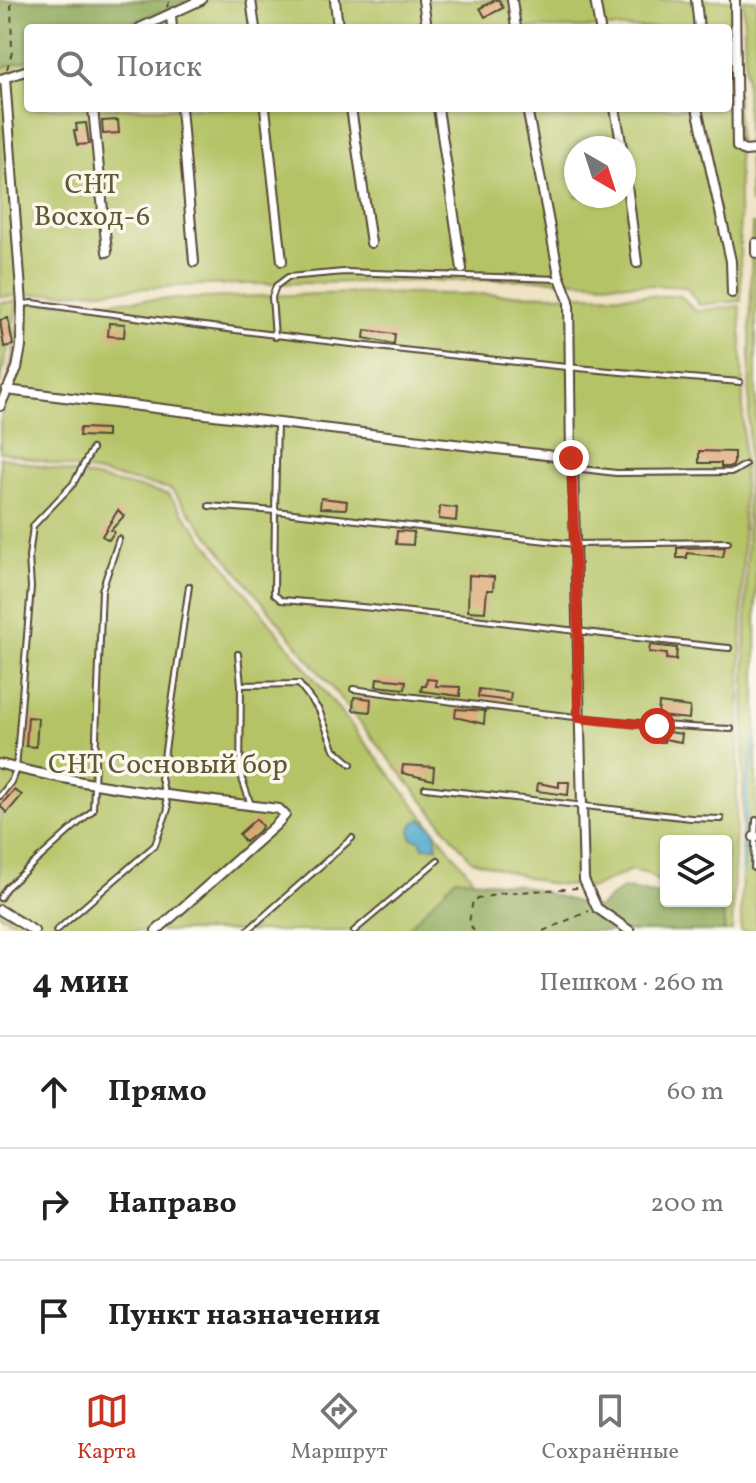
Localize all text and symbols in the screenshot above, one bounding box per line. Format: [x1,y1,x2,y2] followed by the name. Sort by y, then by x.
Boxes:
[24,24,732,112] search box
[52,46,96,90] icon: search
[116,47,202,89] text: Поиск
[564,136,636,208] north arrow
[34,166,150,237] park label: СНТ Восход-6
[553,440,589,476] route end
[639,708,675,744] route start
[48,746,288,785] park label: СНТ Сосновый бор
[660,835,732,907] map controls
[660,835,732,907] button: layers
[32,960,129,1007] text: 4 мин
[540,965,724,1001] text: Пешком · 260 m
[32,1070,76,1114] icon: ahead
[108,1071,207,1113] text: Прямо
[667,1074,724,1110] text: 60 m
[32,1182,76,1226] icon: right
[108,1183,237,1225] text: Направо
[650,1186,724,1222] text: 200 m
[32,1294,76,1338] icon: arrive
[108,1295,380,1337] text: Пункт назначения
[77,1389,137,1468] tab: Карта
[291,1389,388,1468] tab: Маршрут
[542,1389,679,1468] tab: Сохранённые

